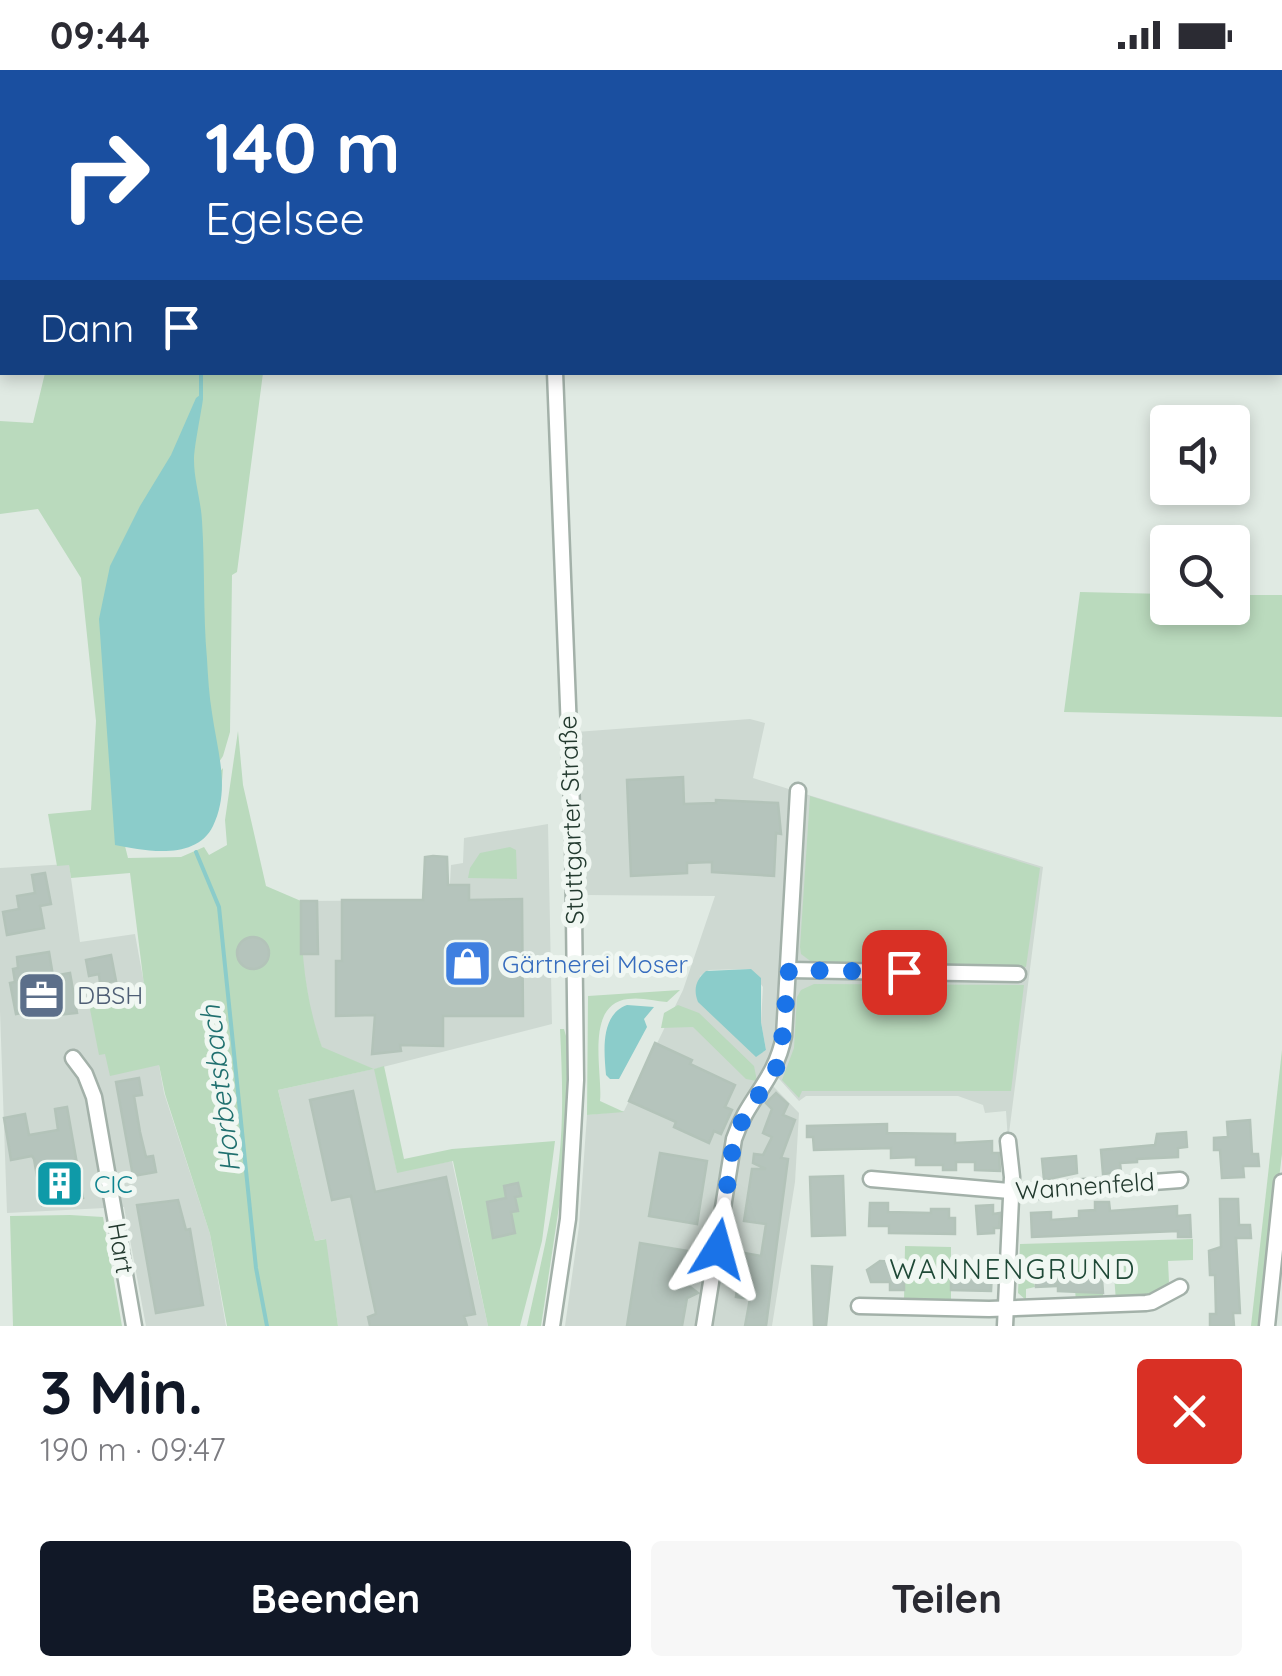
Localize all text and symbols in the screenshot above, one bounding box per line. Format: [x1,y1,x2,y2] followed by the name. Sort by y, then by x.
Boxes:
[50,11,150,59] text: 09:44
[205,103,401,191] text: 140 m
[40,110,170,240] icon: right
[205,190,365,246] text: Egelsee
[154,300,209,355] icon: arrive
[40,304,134,352] text: Dann
[1150,405,1250,625] map controls
[1150,405,1250,505] button: sound
[1150,525,1250,625] button: search
[551,715,590,925] street label: Stuttgarter Straße
[862,930,947,1015] pin
[441,938,493,990] shop icon: Gärtnerei Moser
[877,945,932,1000] icon: arrive
[502,948,689,979] place label: Gärtnerei Moser
[16,969,68,1021] office icon: DBSH
[77,979,143,1010] place label: DBSH
[192,1002,247,1175] water label: Horbetsbach
[33,1158,85,1210] building icon: CIC
[1014,1165,1156,1206] street label: Wannenfeld
[94,1168,133,1199] place label: CIC
[666,1197,770,1301] position arrow
[102,1220,141,1276] street label: Hart
[889,1251,1137,1286] district label: WANNENGRUND
[40,1354,203,1429] text: 3 Min.
[1137,1359,1242,1464] button: close
[40,1429,226,1469] text: 190 m · 09:47
[40,1541,631,1656] button: Beenden
[651,1541,1242,1656] button: Teilen

